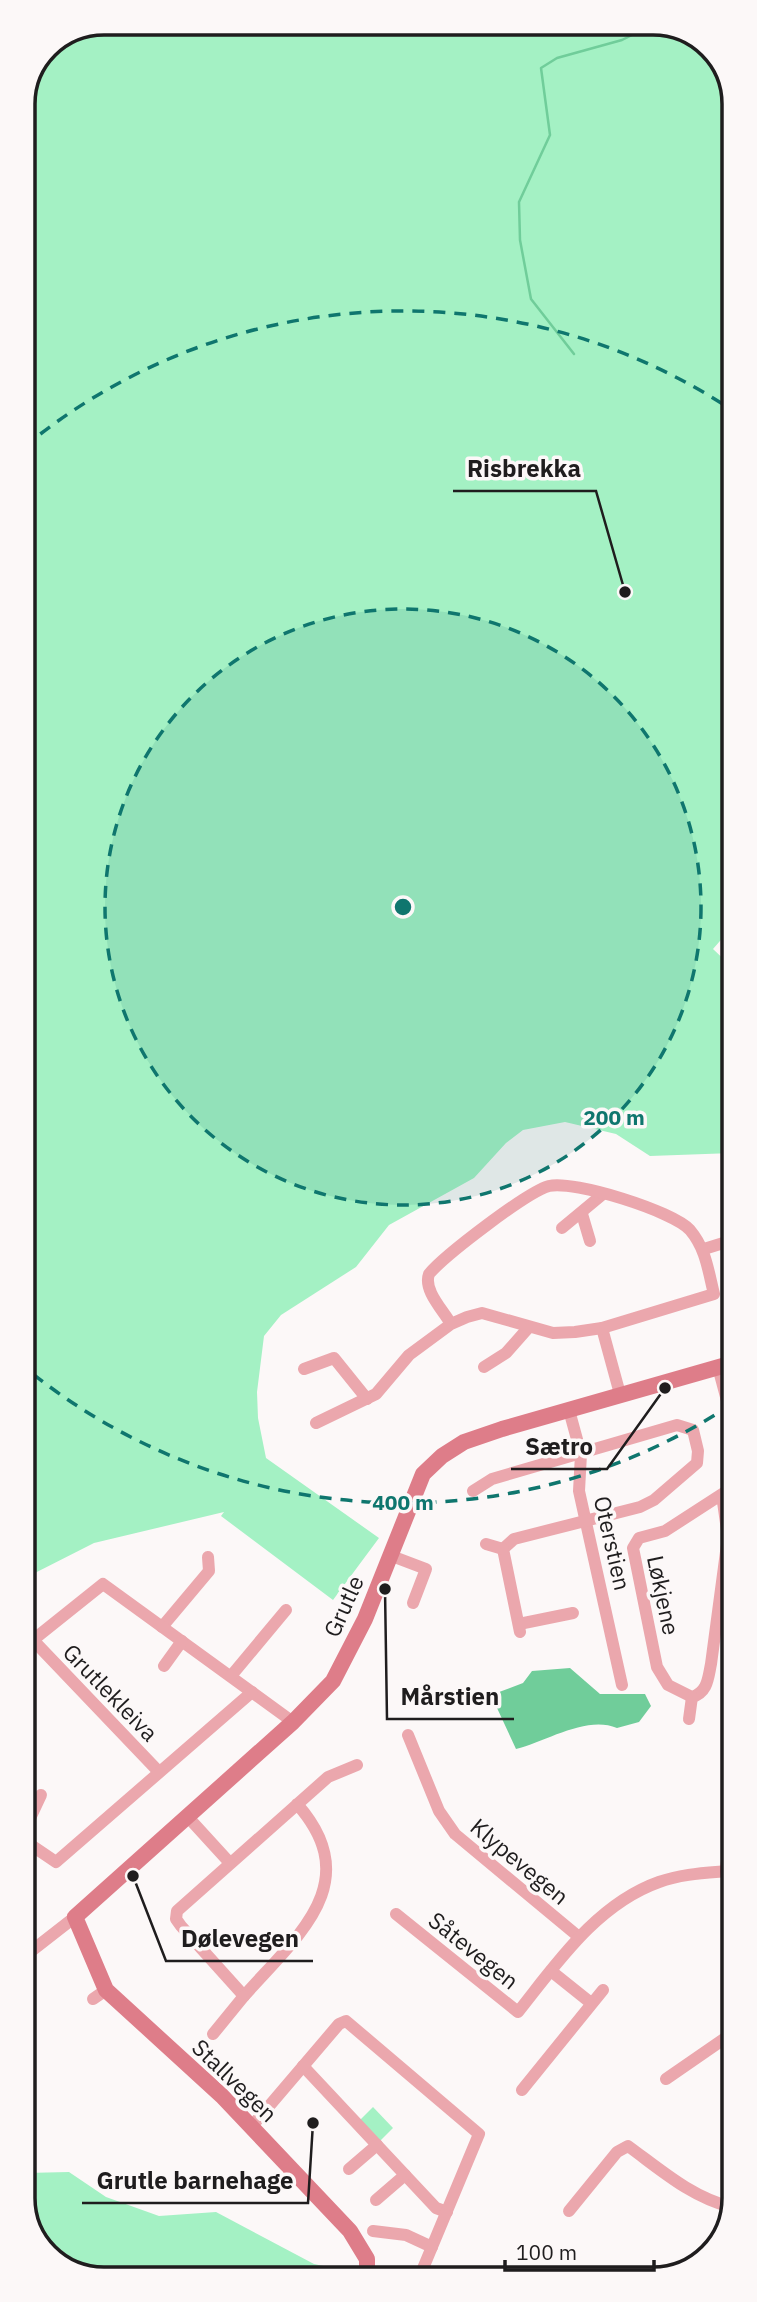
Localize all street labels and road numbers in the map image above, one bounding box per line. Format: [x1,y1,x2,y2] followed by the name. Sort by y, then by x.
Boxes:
[588,1493,638,1593] street label: Oterstien
[641,1552,687,1638] street label: Løkjene
[316,1570,370,1642] street label: Grutle
[57,1637,165,1747] street label: Grutlekleiva
[465,1811,575,1911] street label: Klypevegen
[423,1905,525,1995] street label: Såtevegen
[186,2032,284,2128] street label: Stallvegen

